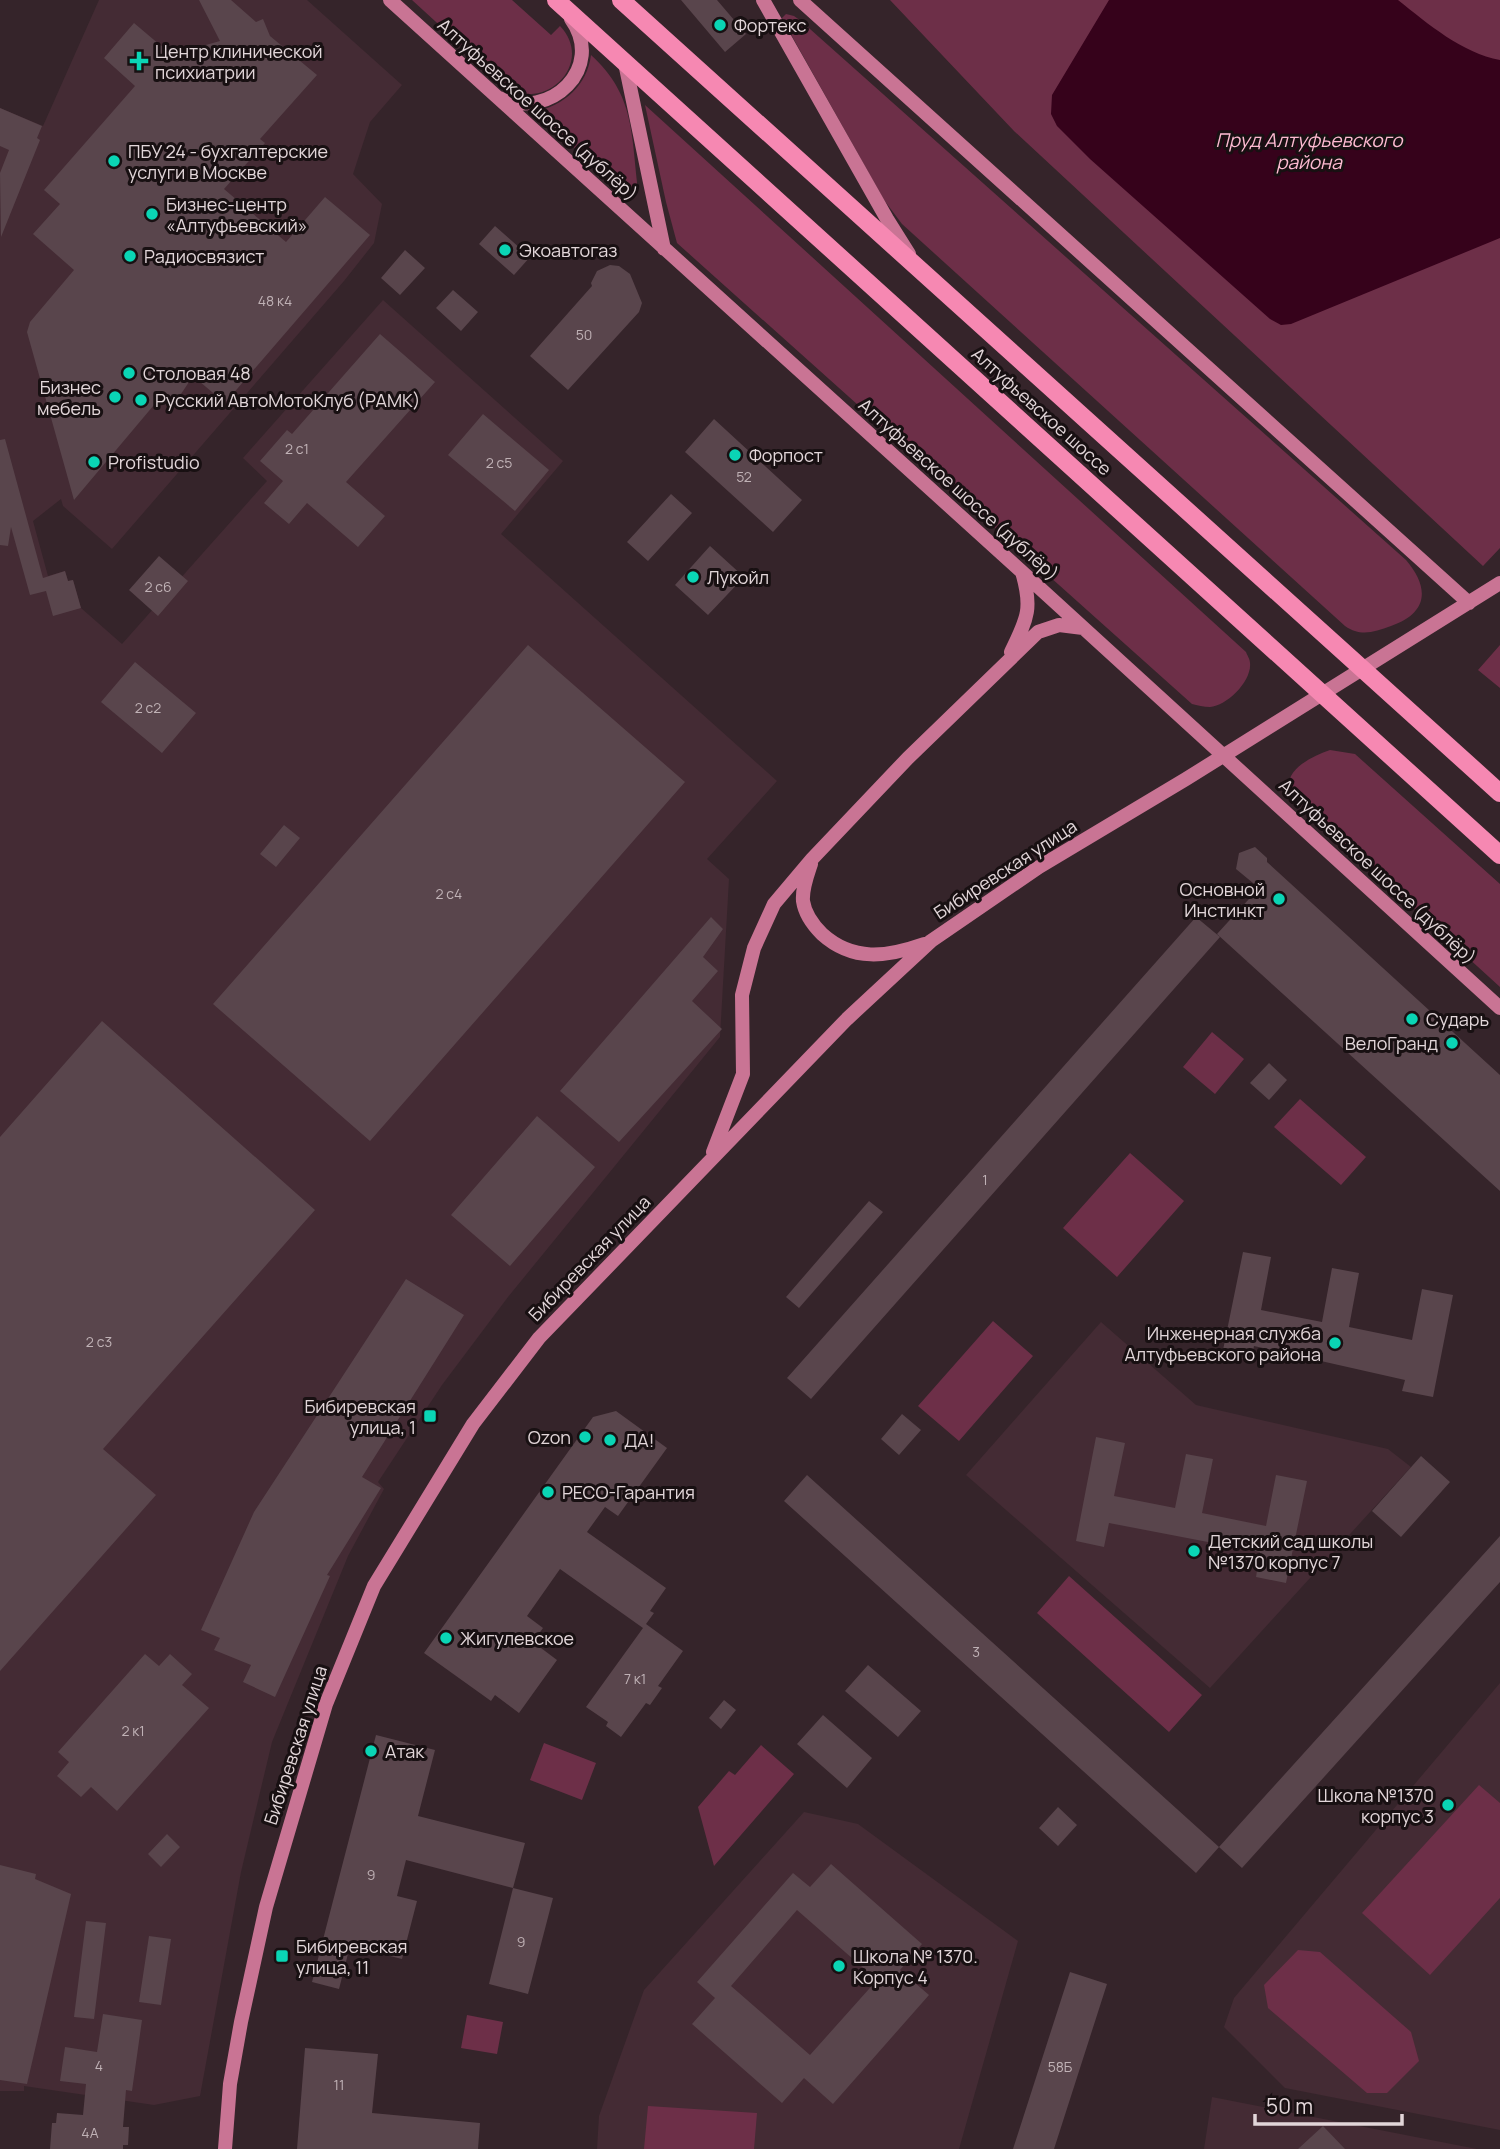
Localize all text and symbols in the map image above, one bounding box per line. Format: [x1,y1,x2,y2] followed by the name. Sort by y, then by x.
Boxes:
[433,13,643,205] street label: Алтуфьевское шоссе (дублёр)
[734,13,806,37] place label: Фортекс
[712,17,728,33] marker: Фортекс
[155,39,323,84] place label: Центр клинической психиатрии
[129,51,149,71] marker: Центр клинической психиатрии
[1216,127,1404,175] water label: Пруд Алтуфьевского района
[128,139,328,184] place label: ПБУ 24 - бухгалтерские услуги в Москве
[106,153,122,169] marker: ПБУ 24 - бухгалтерские услуги в Москве
[166,192,307,237] place label: Бизнес-центр «Алтуфьевский»
[144,206,160,222] marker: Бизнес-центр «Алтуфьевский»
[519,238,617,262] place label: Экоавтогаз
[497,242,513,258] marker: Экоавтогаз
[144,244,264,268] place label: Радиосвязист
[122,248,138,264] marker: Радиосвязист
[258,291,292,310] house number: 48 к4
[576,325,592,344] house number: 50
[967,342,1117,480] street label: Алтуфьевское шоссе
[143,361,251,385] place label: Столовая 48
[121,365,137,381] marker: Столовая 48
[37,375,101,420] place label: Бизнес мебель
[155,388,420,412] place label: Русский АвтоМотоКлуб (РАМК)
[107,389,123,405] marker: Бизнес мебель
[133,392,149,408] marker: Русский АвтоМотоКлуб (РАМК)
[854,393,1064,585] street label: Алтуфьевское шоссе (дублёр)
[285,439,309,458] house number: 2 с1
[749,443,823,467] place label: Форпост
[727,447,743,463] marker: Форпост
[108,450,200,474] place label: Profistudio
[486,453,512,472] house number: 2 с5
[86,454,102,470] marker: Profistudio
[736,467,752,486] house number: 52
[707,565,769,589] place label: Лукойл
[685,569,701,585] marker: Лукойл
[144,577,172,596] house number: 2 с6
[135,698,161,717] house number: 2 с2
[1274,773,1482,969] street label: Алтуфьевское шоссе (дублёр)
[929,814,1081,924] street label: Бибиревская улица
[1180,877,1265,922] place label: Основной Инстинкт
[436,884,462,903] house number: 2 с4
[1271,891,1287,907] marker: Основной Инстинкт
[1426,1007,1489,1031] place label: Сударь
[1404,1011,1420,1027] marker: Сударь
[1345,1031,1438,1055] place label: ВелоГранд
[1444,1035,1460,1051] marker: ВелоГранд
[982,1170,988,1189] house number: 1
[523,1190,655,1326] street label: Бибиревская улица
[1124,1321,1321,1366] place label: Инженерная служба Алтуфьевского района
[86,1332,112,1351] house number: 2 с3
[1327,1335,1343,1351] marker: Инженерная служба Алтуфьевского района
[304,1394,416,1439] place label: Бибиревская улица, 1
[422,1408,438,1424] marker: Бибиревская улица, 1
[528,1425,571,1449] place label: Ozon
[624,1428,654,1452] place label: ДА!
[577,1429,593,1445] marker: Ozon
[602,1432,618,1448] marker: ДА!
[562,1480,695,1504] place label: РЕСО-Гарантия
[540,1484,556,1500] marker: РЕСО-Гарантия
[1208,1529,1373,1574] place label: Детский сад школы №1370 корпус 7
[1186,1543,1202,1559] marker: Детский сад школы №1370 корпус 7
[460,1626,574,1650] place label: Жигулевское
[438,1630,454,1646] marker: Жигулевское
[972,1642,980,1661] house number: 3
[258,1662,332,1828] street label: Бибиревская улица
[624,1669,646,1688] house number: 7 к1
[121,1721,145,1740] house number: 2 к1
[385,1739,425,1763] place label: Атак
[363,1743,379,1759] marker: Атак
[1317,1783,1434,1828] place label: Школа №1370 корпус 3
[1440,1797,1456,1813] marker: Школа №1370 корпус 3
[367,1865,375,1884] house number: 9
[517,1932,525,1951] house number: 9
[296,1934,408,1979] place label: Бибиревская улица, 11
[853,1944,978,1989] place label: Школа № 1370. Корпус 4
[274,1948,290,1964] marker: Бибиревская улица, 11
[831,1958,847,1974] marker: Школа № 1370. Корпус 4
[95,2056,103,2075] house number: 4
[1048,2057,1073,2076] house number: 58Б
[334,2075,344,2094] house number: 11
[1255,2082,1402,2126] scale bar
[1266,2092,1313,2120] text: 50 m
[81,2123,99,2142] house number: 4А

